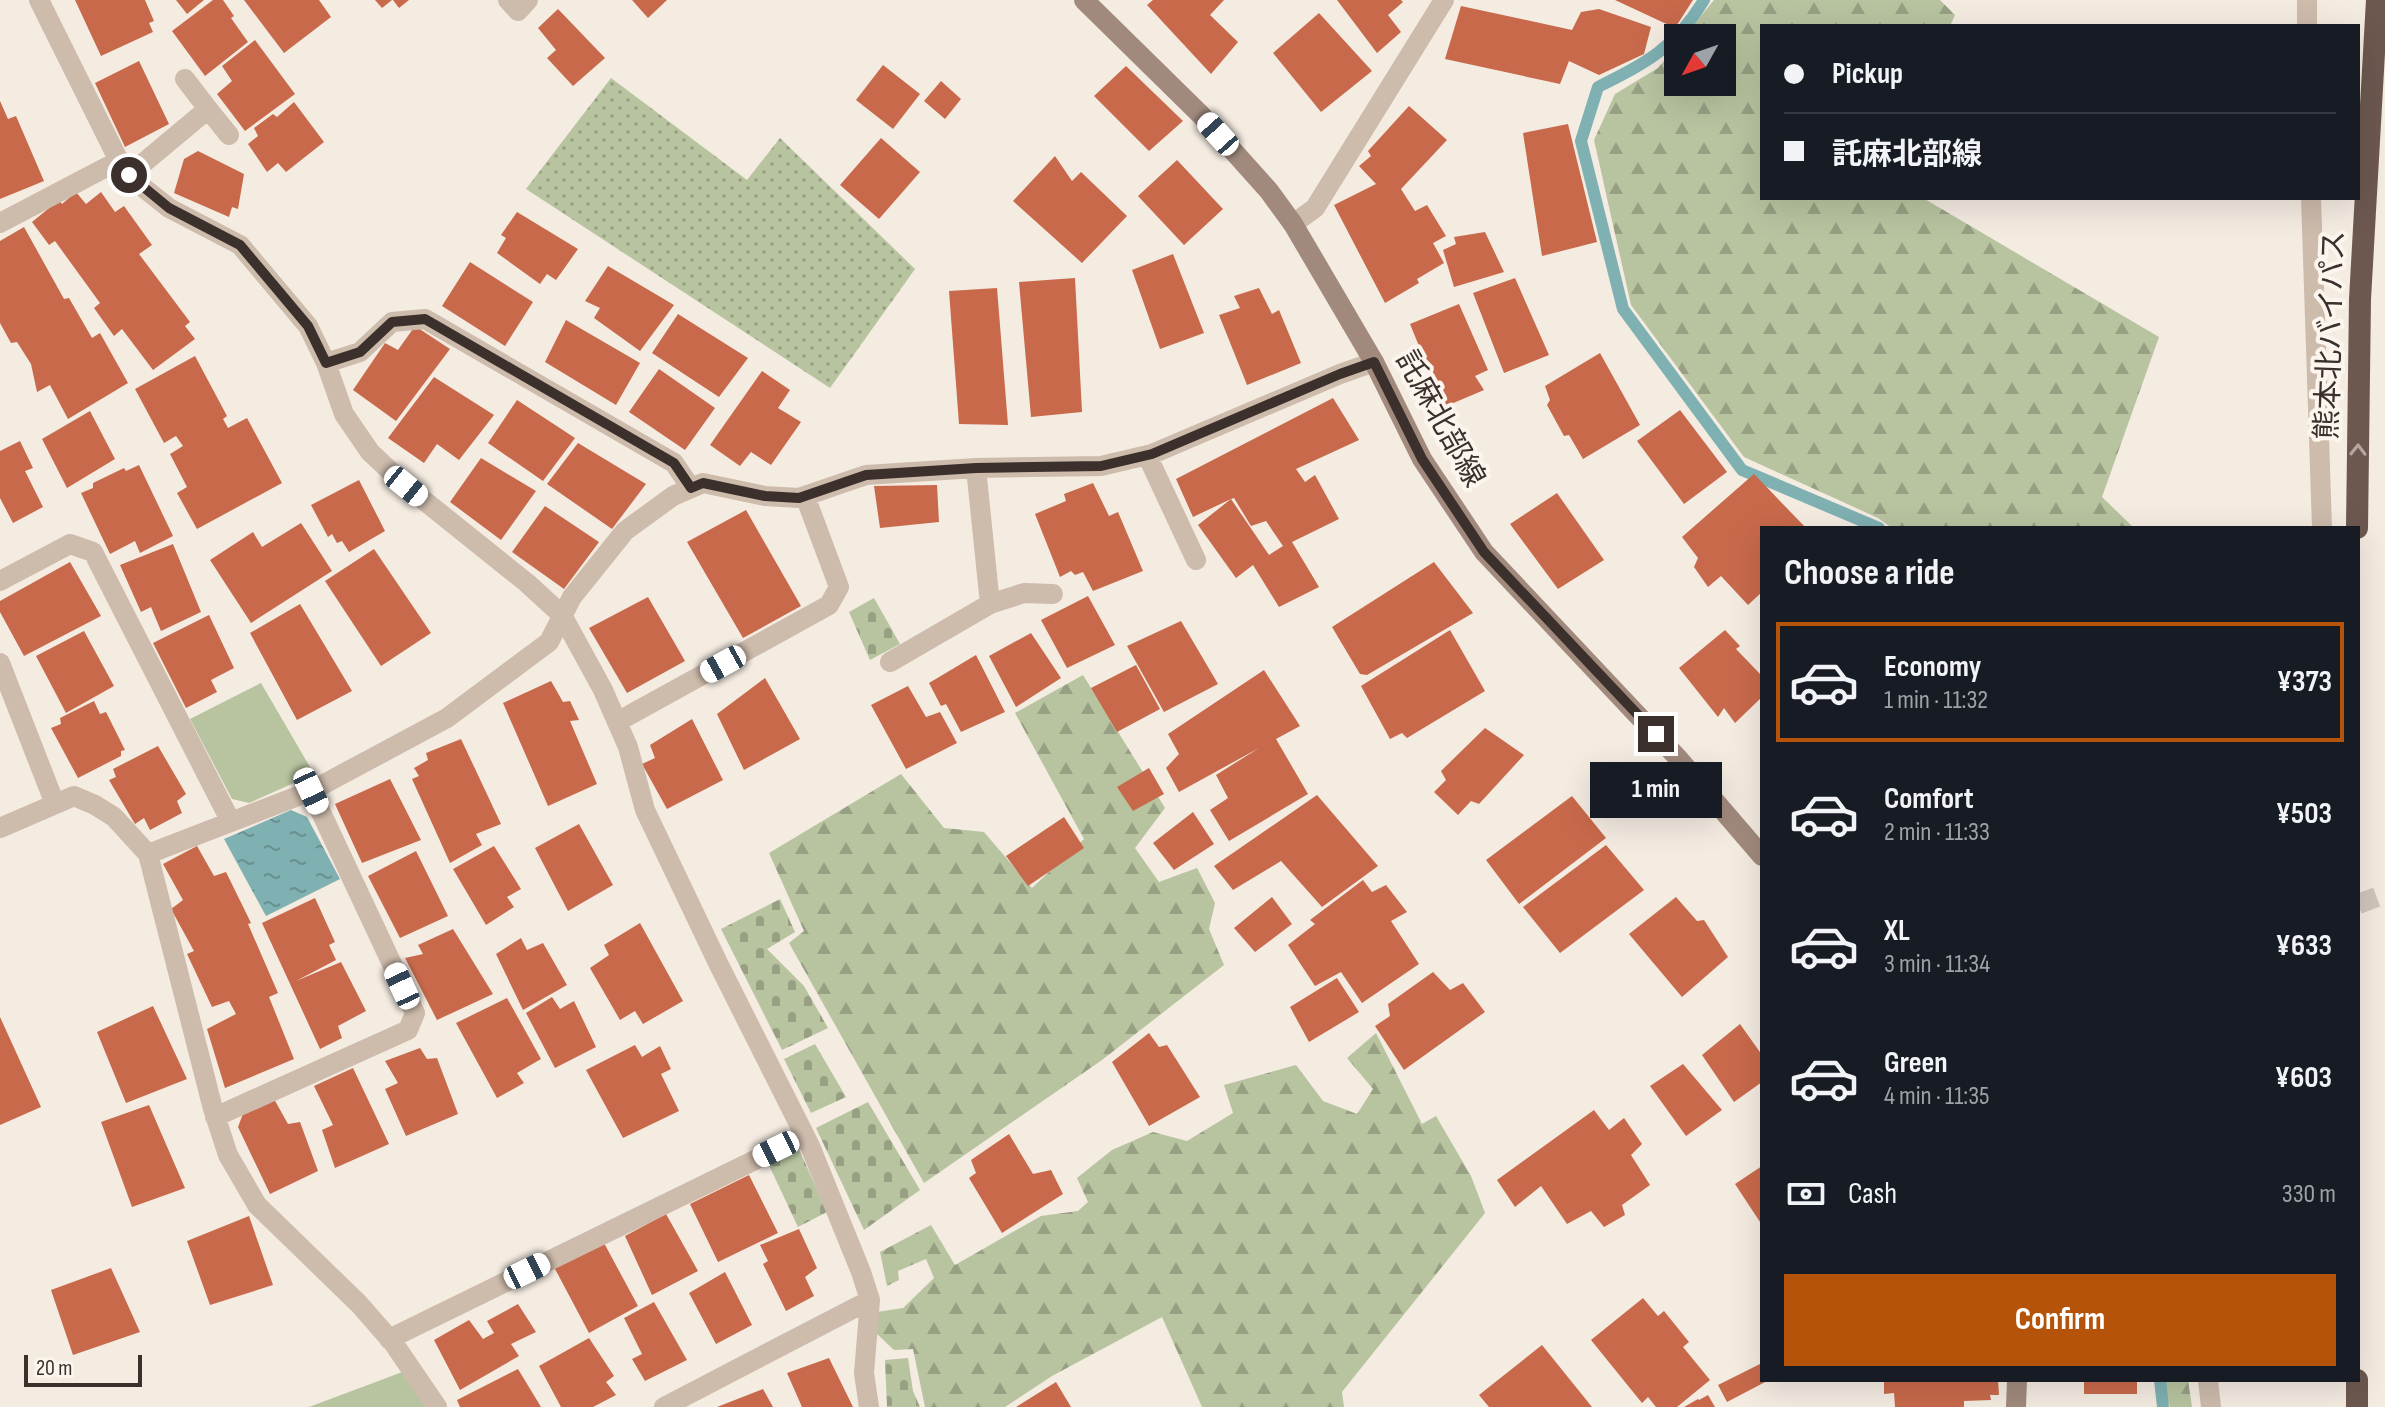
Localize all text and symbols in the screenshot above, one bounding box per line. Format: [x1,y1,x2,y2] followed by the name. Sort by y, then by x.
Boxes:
[1664,24,1736,96] north arrow
[1664,24,1736,96] map controls
[1832,56,1903,92] text: Pickup
[1193,108,1243,160] car
[1832,137,1982,173] text: 託麻北部線
[111,157,147,193] route start
[2309,230,2353,440] street label: 熊本北バイパス
[1388,345,1492,493] street label: 託麻北部線
[2349,443,2367,456] one-way arrow
[380,462,432,510] car
[1784,552,1955,595] text: Choose a ride
[696,642,750,686] car
[1788,646,1860,718] icon: car
[1884,649,1981,685] text: Economy
[2277,664,2332,700] text: ¥373
[1884,685,1988,716] text: 1 min · 11:32
[1638,716,1674,752] route end
[1590,762,1722,818] callout: 1 min
[290,764,332,818] car
[1632,774,1680,805] text: 1 min
[1788,778,1860,850] icon: car
[1884,781,1974,817] text: Comfort
[2276,796,2332,832] text: ¥503
[1884,817,1990,848] text: 2 min · 11:33
[1788,910,1860,982] icon: car
[1884,913,1910,949] text: XL
[2276,928,2332,964] text: ¥633
[1884,949,1990,980] text: 3 min · 11:34
[381,959,423,1013] car
[1788,1042,1860,1114] icon: car
[1884,1045,1948,1081] text: Green
[2275,1060,2332,1096] text: ¥603
[1884,1081,1990,1112] text: 4 min · 11:35
[749,1128,803,1170] car
[1784,1172,1828,1216] icon: cash
[1848,1176,1897,1212] text: Cash
[2282,1179,2336,1210] text: 330 m
[500,1250,554,1292] car
[1784,1274,2336,1366] button: Confirm
[24,1351,142,1387] scale bar
[36,1355,73,1382] text: 20 m

